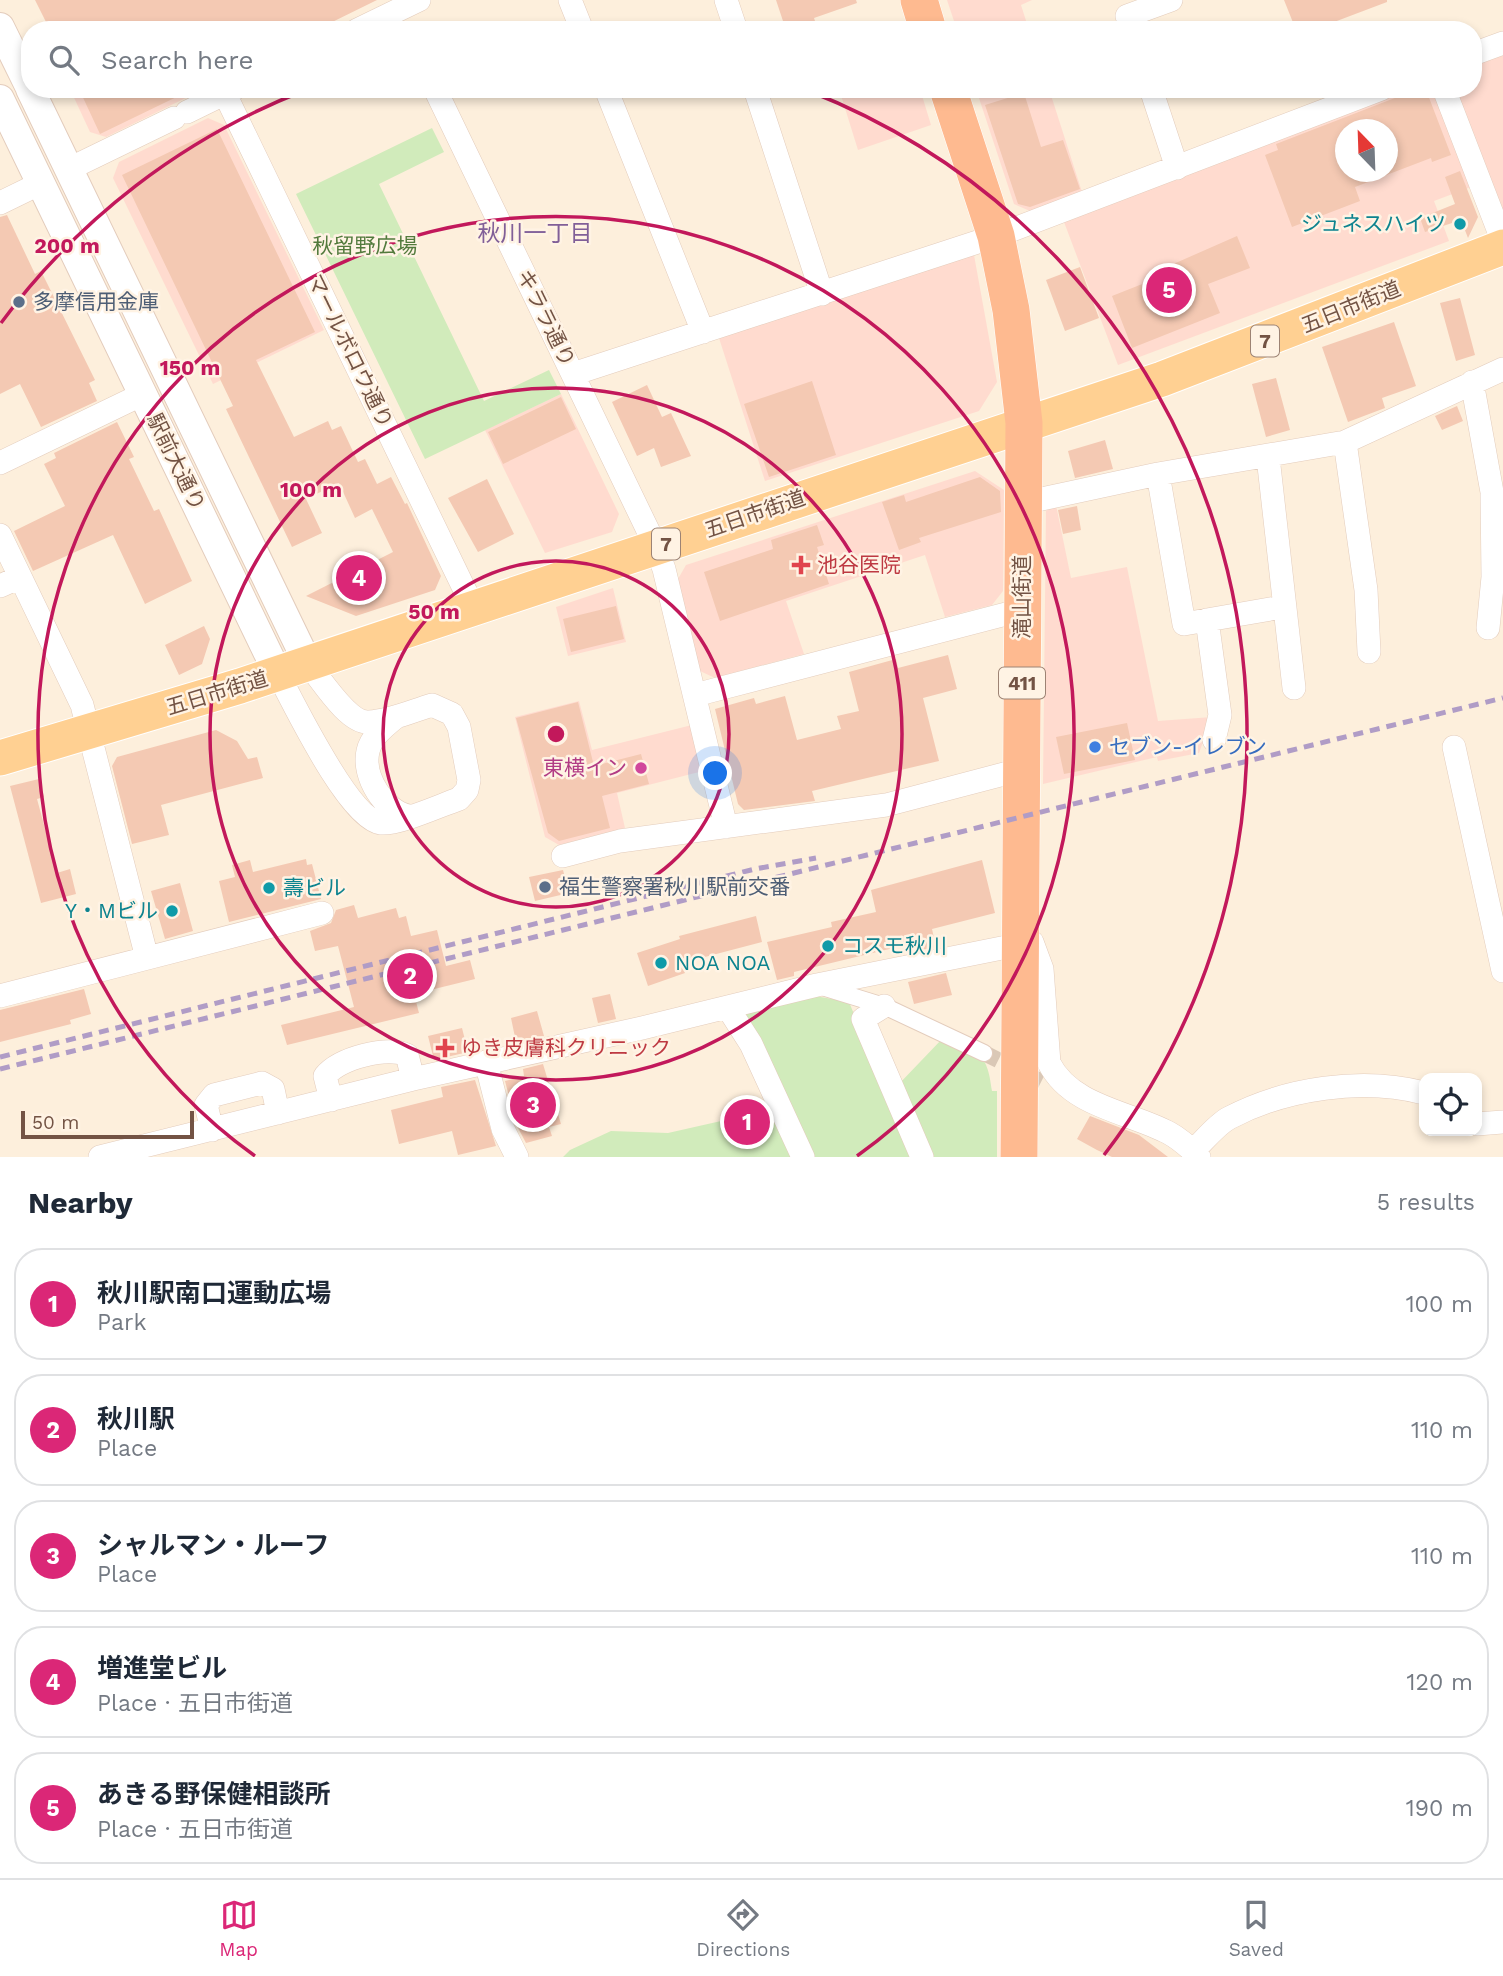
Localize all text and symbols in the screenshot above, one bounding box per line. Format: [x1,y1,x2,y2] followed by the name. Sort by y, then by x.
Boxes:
[21,21,1482,98] search box
[45,41,83,79] icon: search
[101,45,253,75] text: Search here
[1335,119,1398,182] north arrow
[1301,211,1446,236] place label: ジュネスハイツ
[1452,216,1468,232] marker: ジュネスハイツ
[478,220,593,247] district label: 秋川一丁目
[34,233,100,258] text: 200 m
[313,233,418,258] park label: 秋留野広場
[1146,264,1192,316] pin: 5
[512,265,581,370] street label: キララ通り
[302,270,399,432] street label: マールボロウ通り
[1297,275,1404,338] street label: 五日市街道
[33,289,159,314] place label: 多摩信用金庫
[11,294,27,310] marker: 多摩信用金庫
[1251,326,1279,356] road number: 7
[160,355,220,380] text: 150 m
[142,409,211,514] street label: 駅前大通り
[280,477,342,502] text: 100 m
[701,485,809,542] street label: 五日市街道
[652,528,680,559] road number: 7
[336,552,382,604] pin: 4
[817,552,901,577] place label: 池谷医院
[791,555,811,575] marker: 池谷医院
[1009,555,1034,639] street label: 滝山街道
[408,599,460,624] text: 50 m
[163,665,271,720] street label: 五日市街道
[999,668,1045,698] road number: 411
[544,722,568,746] centre of rings
[1109,734,1267,759] place label: セブン-イレブン
[1087,739,1103,755] marker: セブン-イレブン
[543,755,627,780] place label: 東横イン
[698,756,732,790] your location
[633,760,649,776] marker: 東横イン
[559,874,790,899] place label: 福生警察署秋川駅前交番
[283,875,346,900] place label: 壽ビル
[537,879,553,895] marker: 福生警察署秋川駅前交番
[261,880,277,896] marker: 壽ビル
[65,898,158,923] place label: Y・Mビル
[164,903,180,919] marker: Y・Mビル
[842,933,947,958] place label: コスモ秋川
[820,938,836,954] marker: コスモ秋川
[387,950,433,1002] pin: 2
[675,950,771,975] place label: NOA NOA
[653,955,669,971] marker: NOA NOA
[461,1035,671,1060] place label: ゆき皮膚科クリニック
[435,1038,455,1058] marker: ゆき皮膚科クリニック
[1419,1073,1482,1136] map controls
[1419,1073,1482,1136] button: locate
[510,1079,556,1131] pin: 3
[724,1096,770,1148] pin: 1
[21,1108,194,1140] scale bar
[32,1111,79,1134] text: 50 m
[28,1185,133,1220] text: Nearby
[1377,1189,1475,1216] text: 5 results
[97,1278,331,1308] text: 秋川駅南口運動広場
[48,1291,58,1318] text: 1
[1406,1291,1473,1318] text: 100 m
[97,1309,146,1336] text: Park
[97,1404,175,1434] text: 秋川駅
[46,1417,60,1444] text: 2
[1411,1417,1473,1444] text: 110 m
[97,1435,157,1462] text: Place
[97,1530,329,1560] text: シャルマン・ルーフ
[46,1543,60,1570] text: 3
[1411,1543,1473,1570] text: 110 m
[97,1561,157,1588] text: Place
[97,1653,227,1683] text: 増進堂ビル
[46,1669,60,1696] text: 4
[1407,1669,1473,1696] text: 120 m
[97,1690,293,1717] text: Place · 五日市街道
[97,1779,330,1809] text: あきる野保健相談所
[46,1795,60,1822] text: 5
[1406,1795,1473,1822] text: 190 m
[97,1816,293,1843] text: Place · 五日市街道
[219,1896,258,1961] tab: Map
[696,1896,790,1961] tab: Directions
[1229,1896,1284,1961] tab: Saved

